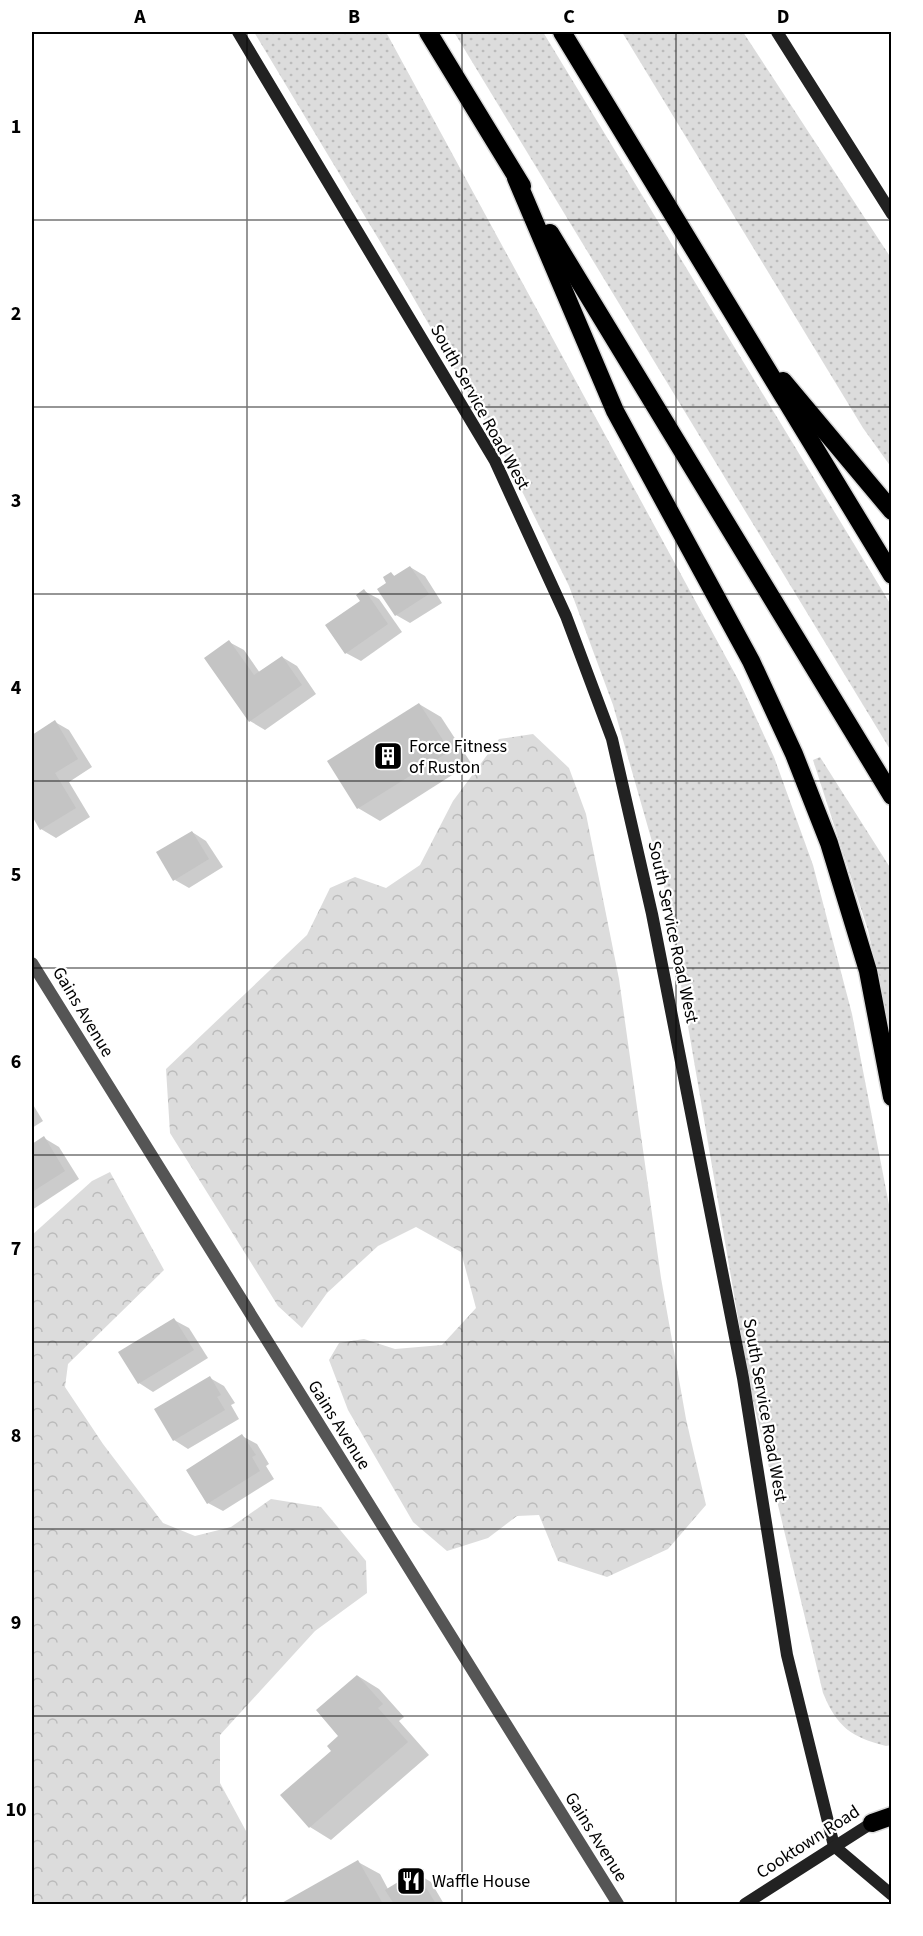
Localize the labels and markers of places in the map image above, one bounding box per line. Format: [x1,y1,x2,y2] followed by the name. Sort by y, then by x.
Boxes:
[409,734,507,780] place label: Force Fitness of Ruston
[372,740,404,772] building icon: Force Fitness of Ruston
[395,1865,427,1897] restaurant icon: Waffle House
[432,1869,530,1894] place label: Waffle House

